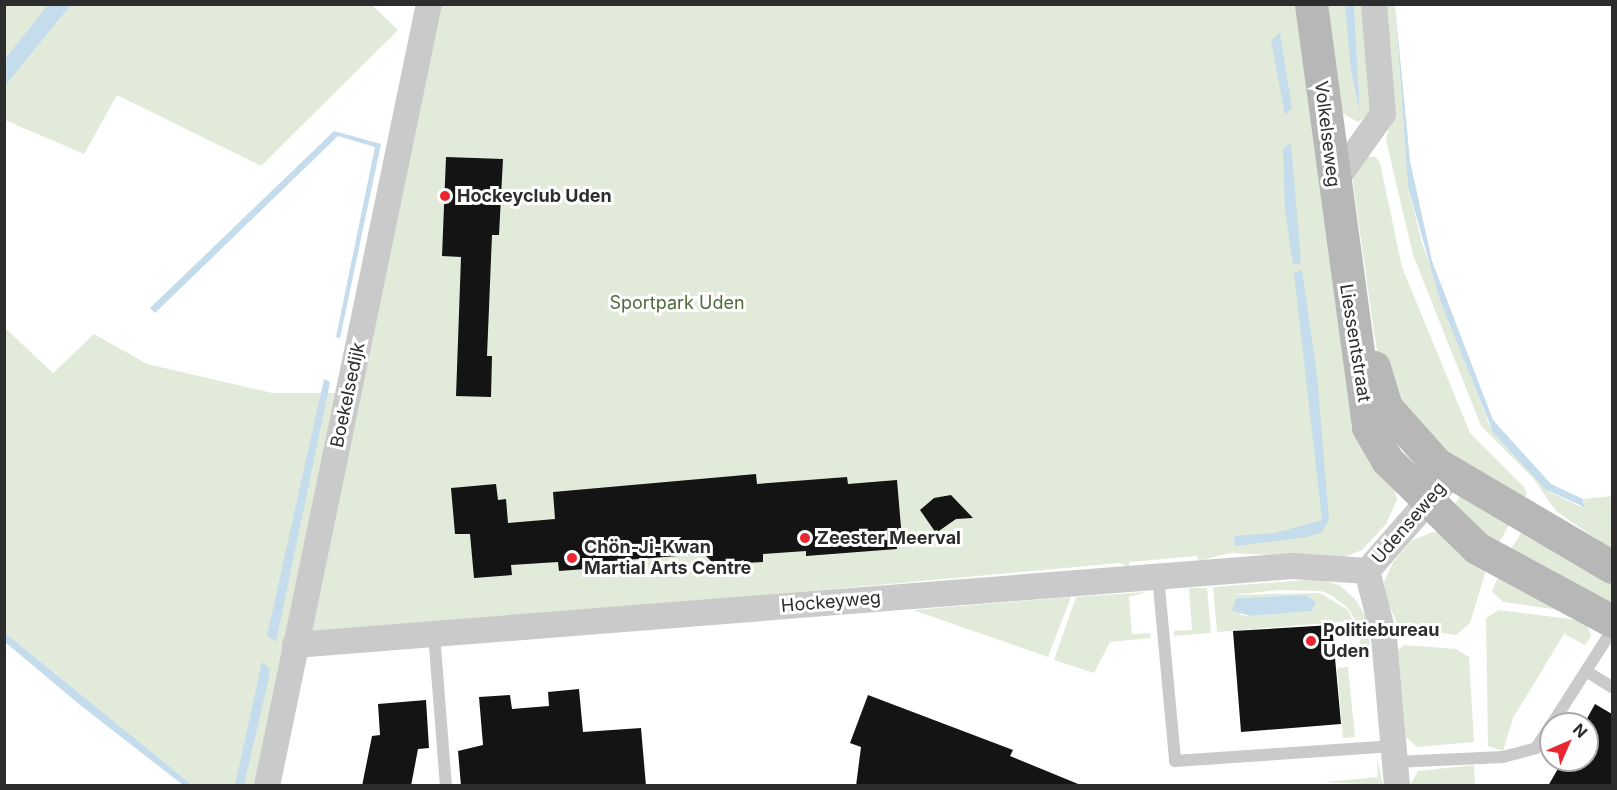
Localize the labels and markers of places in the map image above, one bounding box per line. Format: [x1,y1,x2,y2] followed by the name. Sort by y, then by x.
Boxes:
[457,185,612,207] place label: Hockeyclub Uden
[438,189,452,203] marker: Hockeyclub Uden
[817,527,961,549] place label: Zeester Meerval
[798,531,812,545] marker: Zeester Meerval
[584,537,751,580] place label: Chön-Ji-Kwan Martial Arts Centre
[565,551,579,565] marker: Chön-Ji-Kwan Martial Arts Centre
[1323,620,1439,662] place label: Politiebureau Uden
[1304,634,1318,648] marker: Politiebureau Uden

